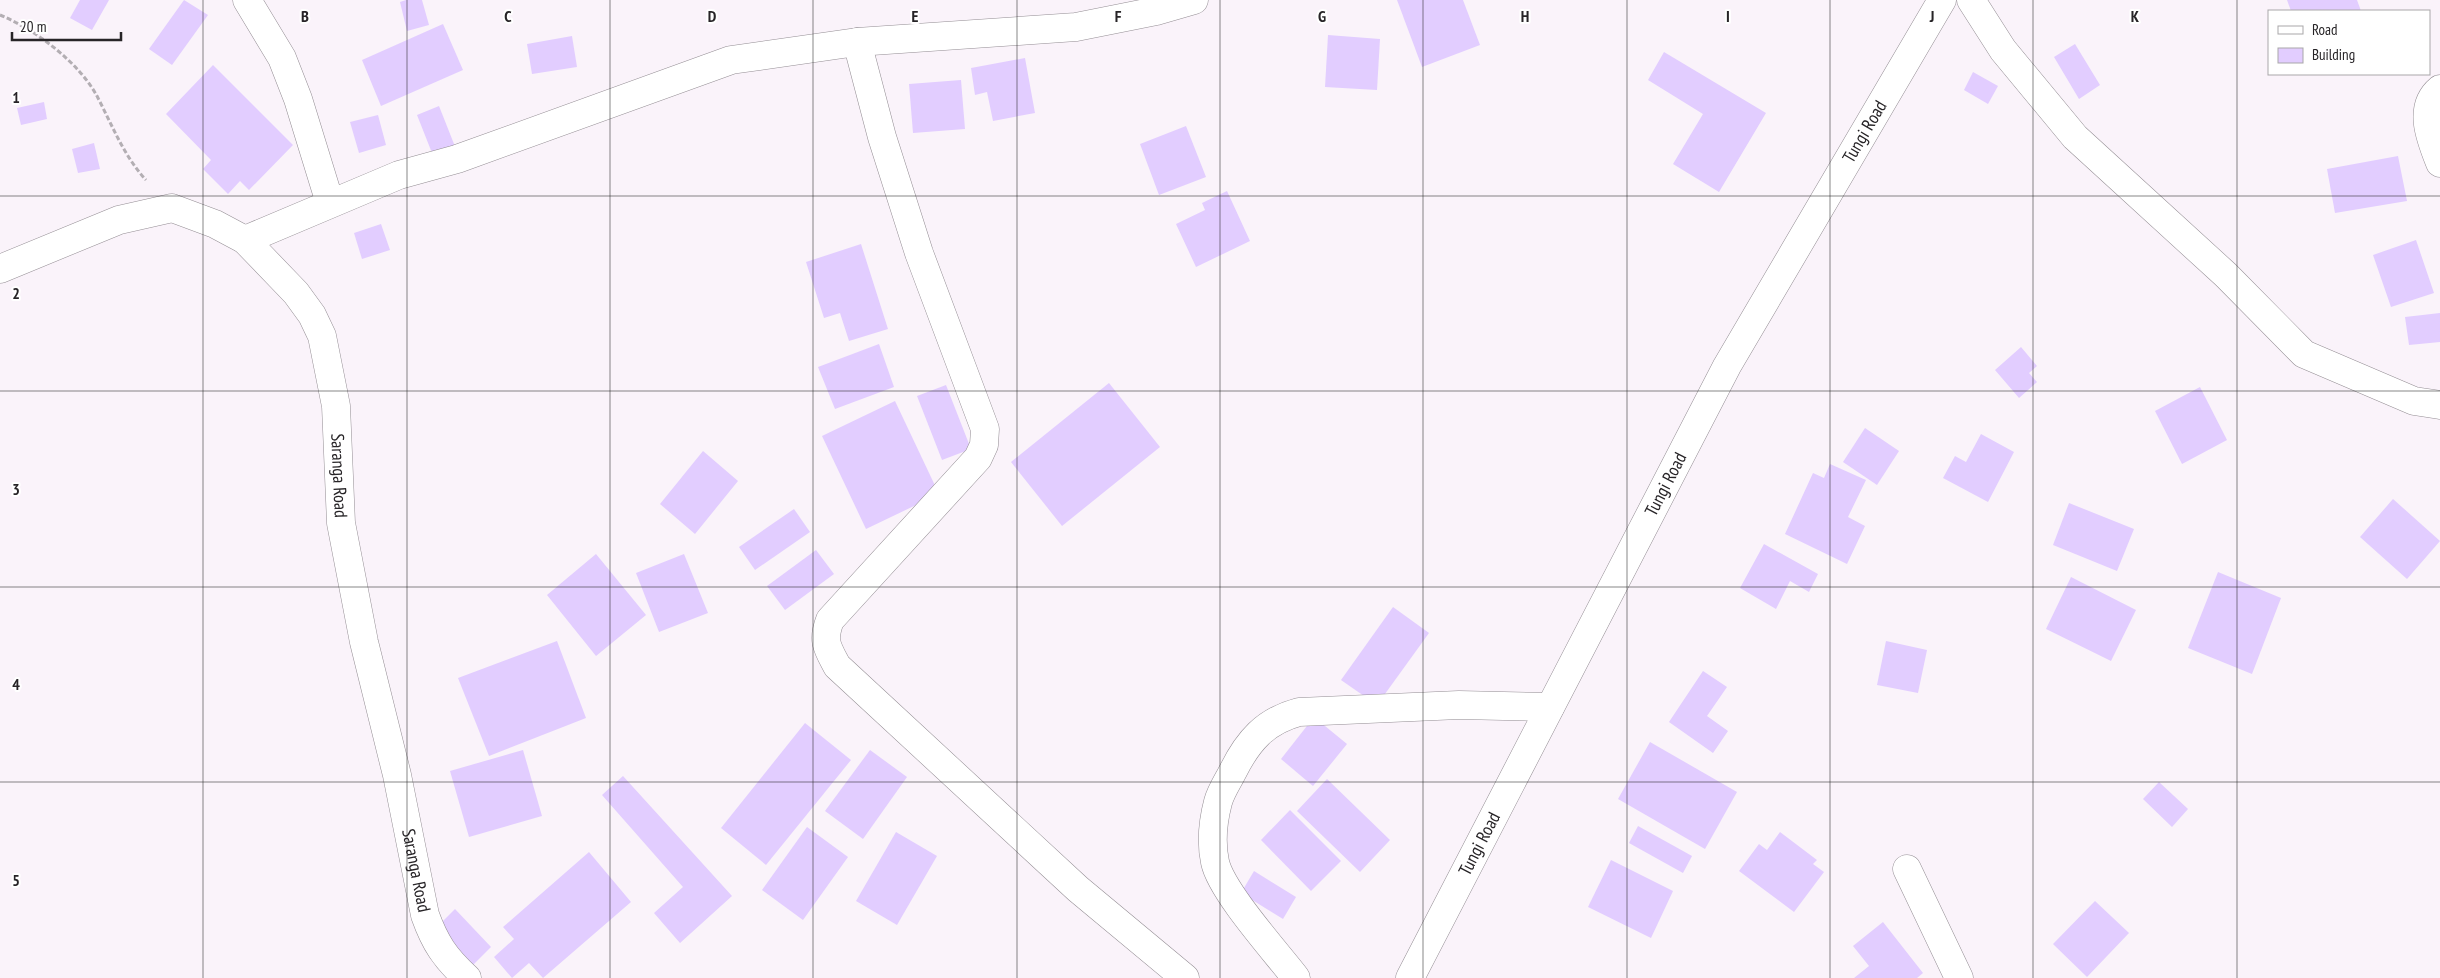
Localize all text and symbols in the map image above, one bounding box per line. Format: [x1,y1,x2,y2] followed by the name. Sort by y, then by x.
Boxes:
[301,6,309,26] text: B
[504,6,512,26] text: C
[708,6,717,26] text: D
[912,6,919,26] text: E
[1115,6,1122,26] text: F
[1318,6,1326,26] text: G
[1521,6,1529,26] text: H
[1726,6,1730,26] text: I
[1929,6,1934,26] text: J
[2131,6,2140,26] text: K
[12,10,121,42] scale bar
[2268,10,2430,75] legend
[20,17,46,36] text: 20 m
[2312,20,2338,39] text: Road
[2312,45,2355,64] text: Building
[12,87,20,107] text: 1
[1837,96,1891,167] street label: Tungi Road
[12,283,20,303] text: 2
[326,433,353,518] street label: Saranga Road
[1639,448,1691,520] street label: Tungi Road
[12,479,20,499] text: 3
[12,674,20,694] text: 4
[1453,808,1505,879] street label: Tungi Road
[397,827,436,914] street label: Saranga Road
[12,870,20,890] text: 5

